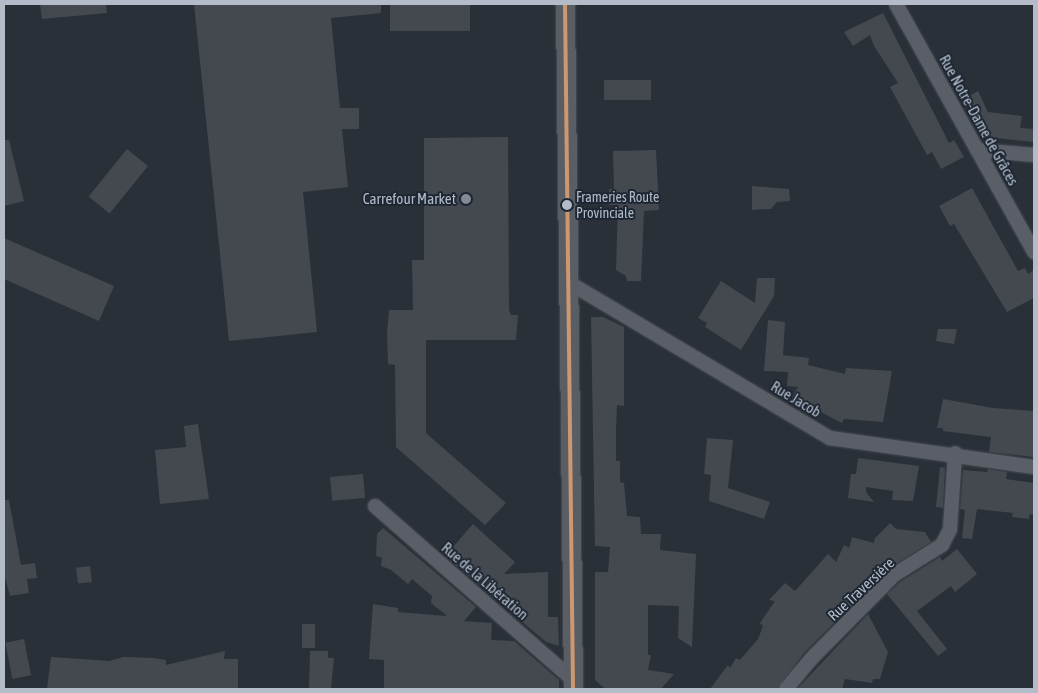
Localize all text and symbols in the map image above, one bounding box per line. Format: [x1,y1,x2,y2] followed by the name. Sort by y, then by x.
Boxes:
[936,52,1022,188] street label: Rue Notre-Dame de Grâces
[576,189,659,222] place label: Frameries Route Provinciale
[363,190,456,208] place label: Carrefour Market
[460,193,472,205] marker: Carrefour Market
[562,200,572,210] marker: Frameries Route Provinciale
[768,377,824,421] street label: Rue Jacob
[438,538,532,624] street label: Rue de la Libération
[824,554,898,624] street label: Rue Traversière

